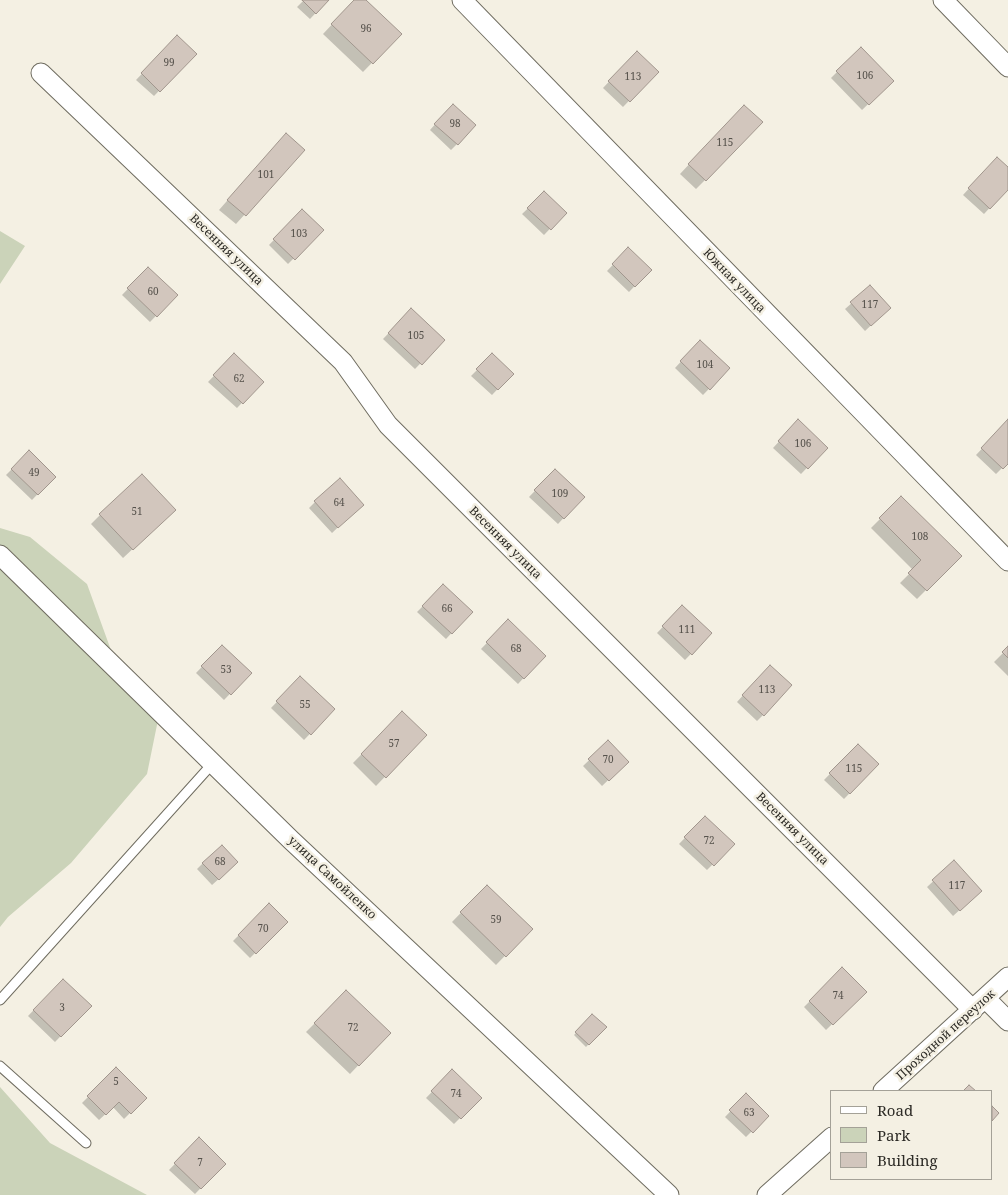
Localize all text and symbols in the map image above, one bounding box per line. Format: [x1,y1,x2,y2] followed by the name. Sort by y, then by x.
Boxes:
[360,23,372,35] house number: 96
[163,57,175,69] house number: 99
[857,70,873,82] house number: 106
[625,71,641,83] house number: 113
[449,118,461,130] house number: 98
[717,137,733,149] house number: 115
[258,169,274,181] house number: 101
[186,211,266,289] street label: Весенняя улица
[291,228,307,240] house number: 103
[700,246,768,316] street label: Южная улица
[147,286,159,298] house number: 60
[862,299,878,311] house number: 117
[408,330,424,342] house number: 105
[697,359,713,371] house number: 104
[233,373,245,385] house number: 62
[795,438,811,450] house number: 106
[28,467,40,479] house number: 49
[552,488,568,500] house number: 109
[333,497,345,509] house number: 64
[466,504,544,582] street label: Весенняя улица
[131,506,143,518] house number: 51
[912,531,928,543] house number: 108
[441,603,453,615] house number: 66
[679,624,695,636] house number: 111
[510,643,522,655] house number: 68
[220,664,232,676] house number: 53
[759,684,775,696] house number: 113
[299,699,311,711] house number: 55
[388,738,400,750] house number: 57
[602,754,614,766] house number: 70
[846,763,862,775] house number: 115
[753,790,831,868] street label: Весенняя улица
[285,833,379,923] street label: улица Самойленко
[703,835,715,847] house number: 72
[214,856,226,868] house number: 68
[949,880,965,892] house number: 117
[490,914,502,926] house number: 59
[257,923,269,935] house number: 70
[894,987,998,1083] street label: Проходной переулок
[832,990,844,1002] house number: 74
[59,1002,65,1014] house number: 3
[347,1022,359,1034] house number: 72
[113,1076,119,1088] house number: 5
[450,1088,462,1100] house number: 74
[830,1090,993,1180] legend
[877,1100,913,1120] text: Road
[743,1107,755,1119] house number: 63
[877,1125,910,1145] text: Park
[877,1150,938,1170] text: Building
[197,1157,203,1169] house number: 7

